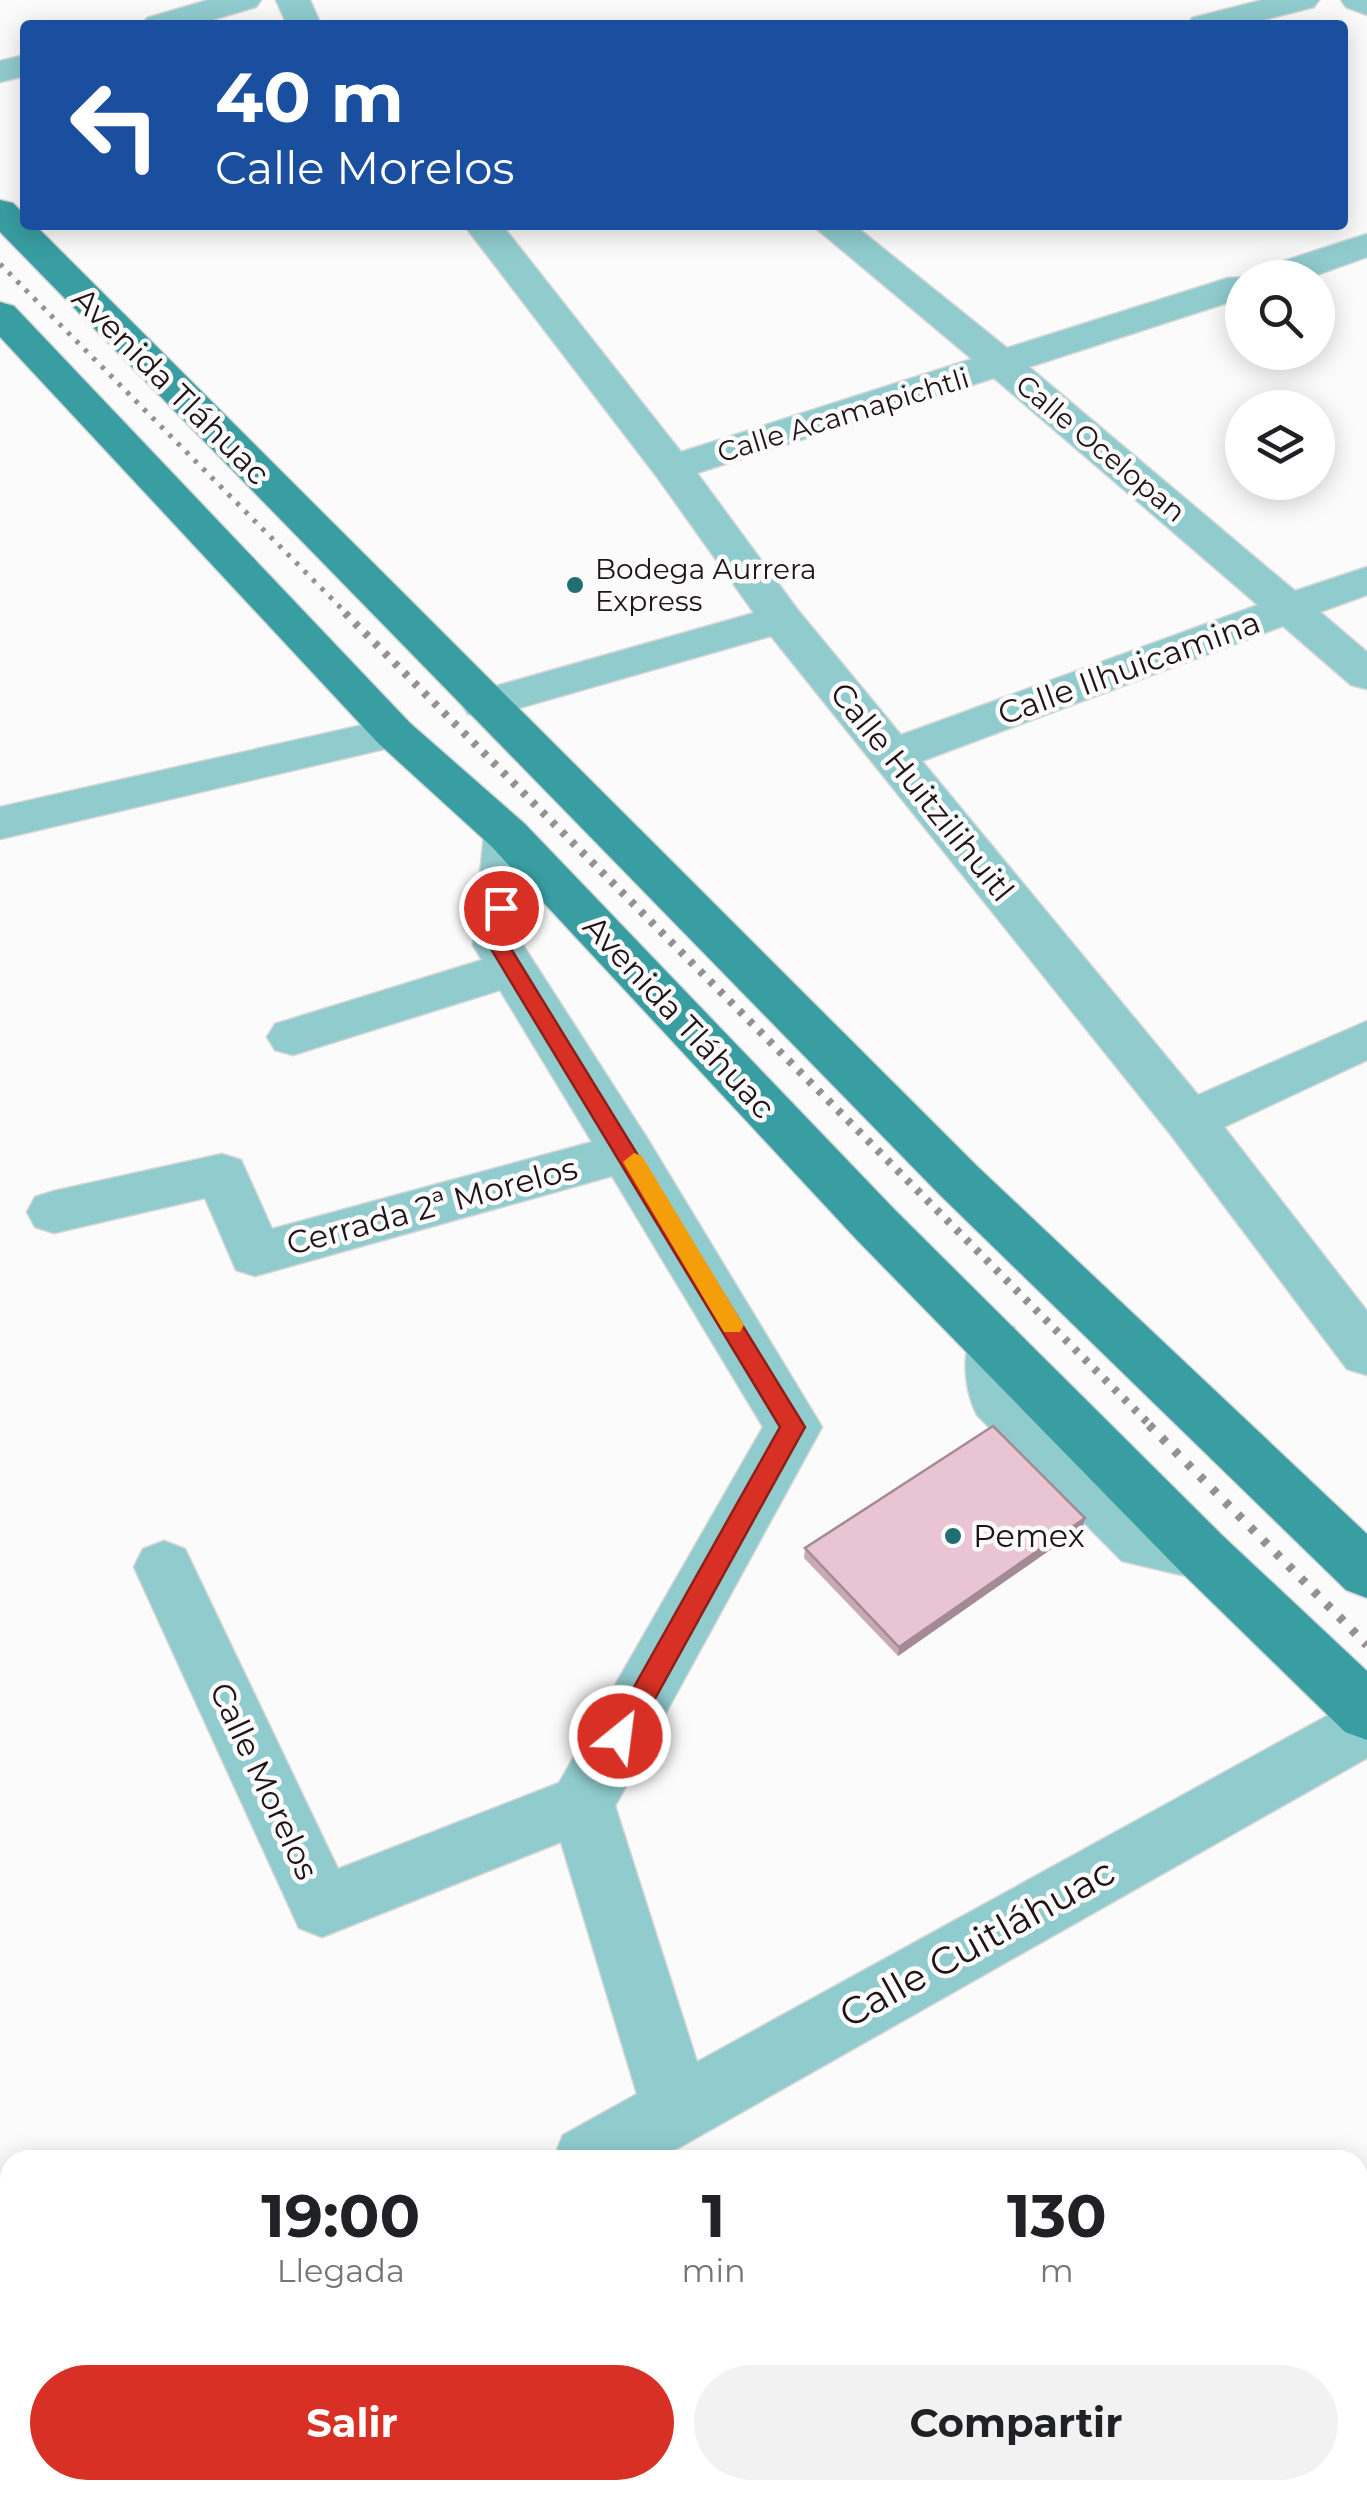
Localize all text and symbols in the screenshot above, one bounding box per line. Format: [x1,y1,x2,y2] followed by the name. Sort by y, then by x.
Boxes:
[215,54,404,140] text: 40 m
[50,60,180,190] icon: left
[215,140,514,195] text: Calle Morelos
[1225,260,1335,500] map controls
[1225,260,1335,370] button: search
[64,279,278,493] street label: Avenida Tláhuac
[713,361,973,469] street label: Calle Acamapichtli
[1009,367,1193,529] street label: Calle Ocelopan
[1225,390,1335,500] button: layers
[595,552,817,618] place label: Bodega Aurrera Express
[564,574,586,596] marker: Bodega Aurrera Express
[992,602,1265,733] street label: Calle Ilhuicamina
[822,674,1023,909] street label: Calle Huitzilihuitl
[459,866,544,951] pin
[474,881,529,936] icon: arrive
[575,907,783,1126] street label: Avenida Tláhuac
[282,1148,581,1263] street label: Cerrada 2ª Morelos
[973,1516,1085,1555] place label: Pemex
[942,1525,964,1547] marker: Pemex
[202,1676,327,1886] street label: Calle Morelos
[568,1684,672,1788] position arrow
[831,1848,1123,2038] street label: Calle Cuitláhuac
[261,2179,420,2252] text: 19:00
[702,2179,725,2252] text: 1
[1007,2179,1107,2252] text: 130
[277,2251,405,2290] text: Llegada
[681,2251,746,2290] text: min
[1040,2251,1074,2290] text: m
[30,2365,674,2480] button: Salir
[694,2365,1338,2480] button: Compartir

